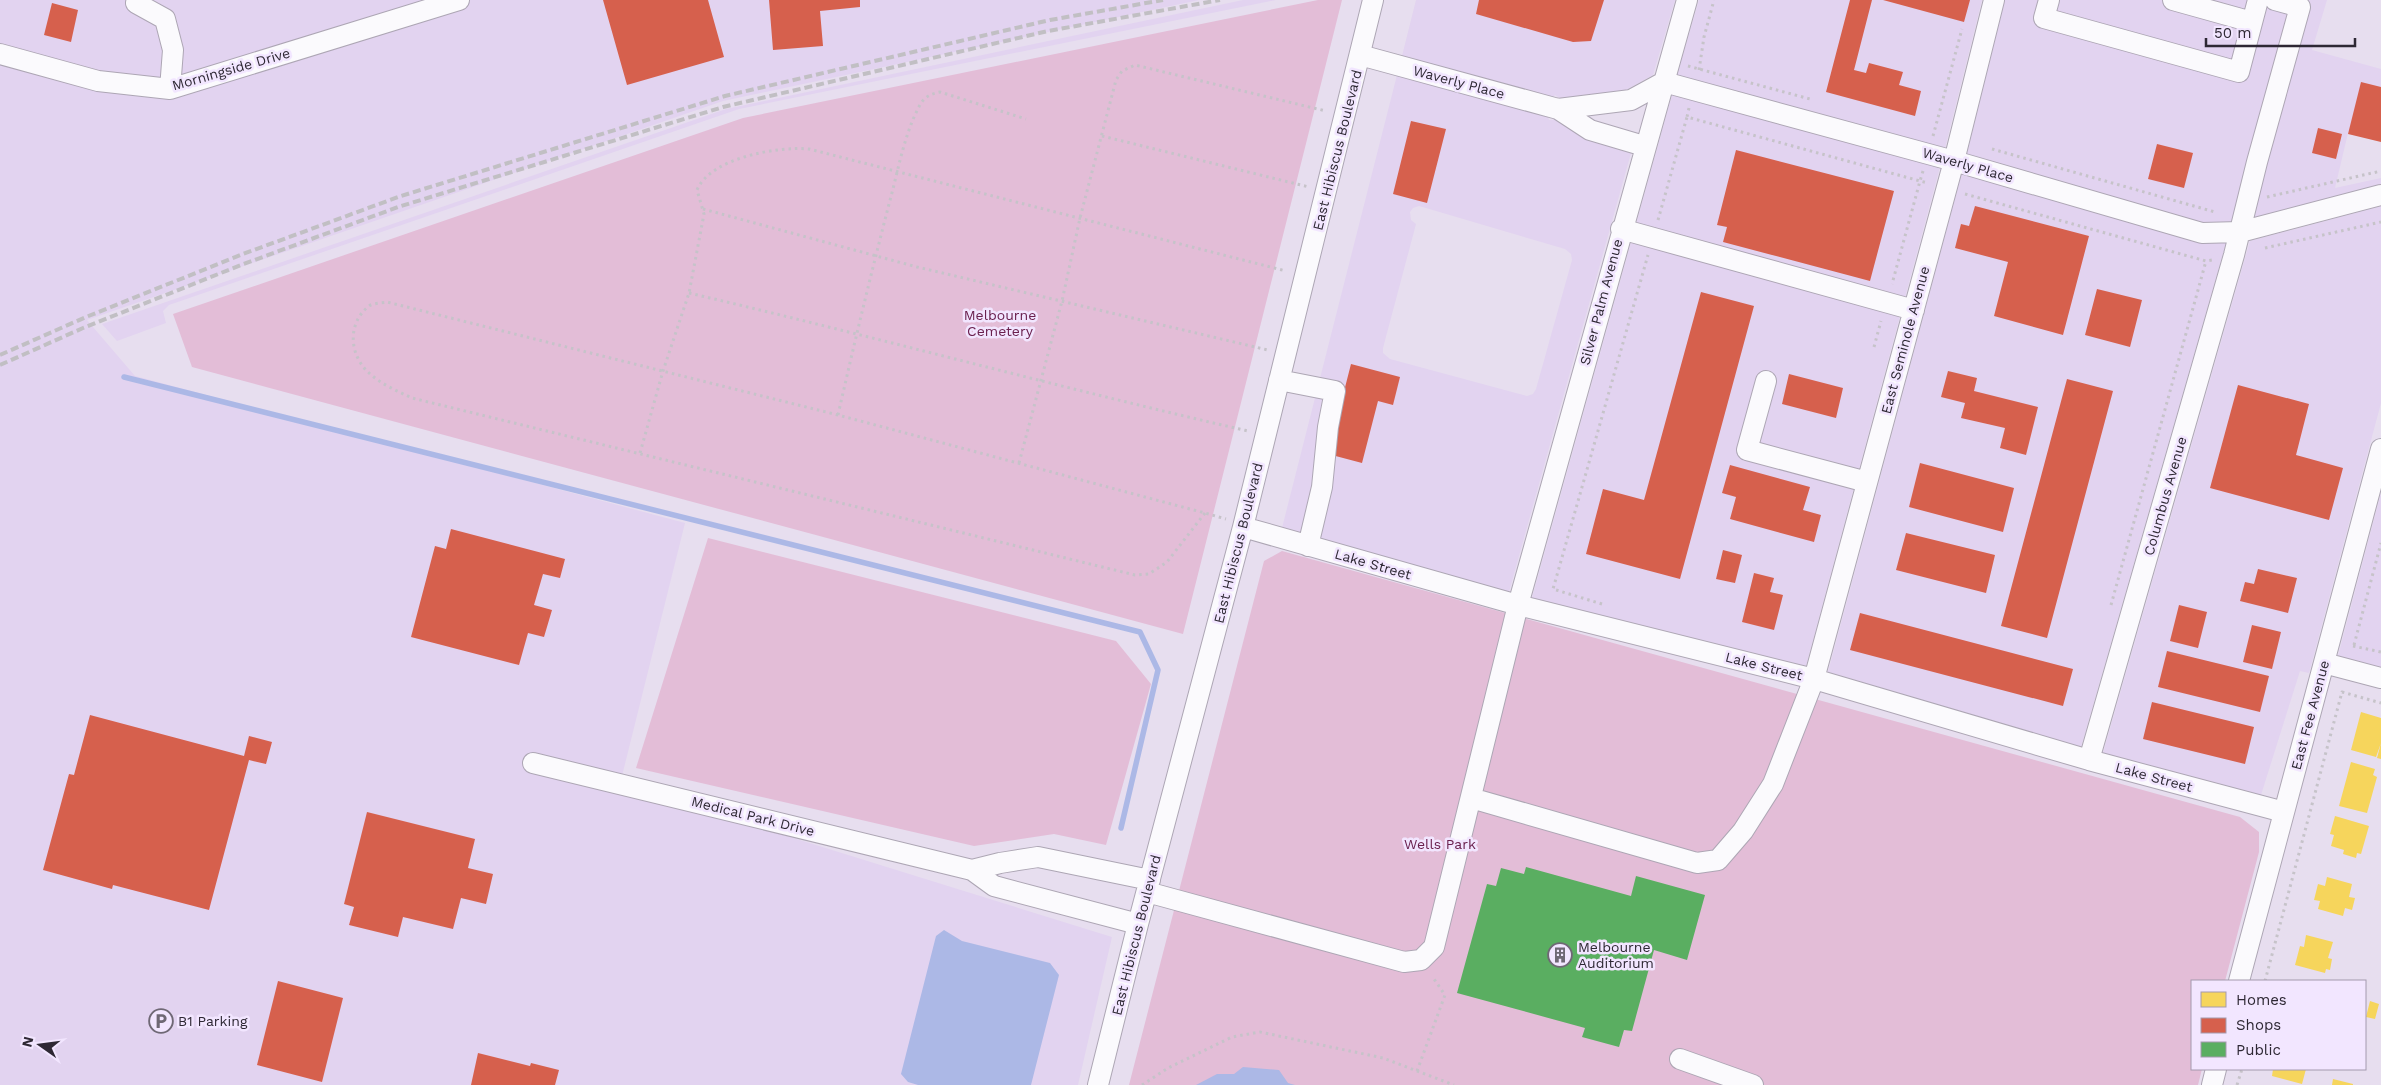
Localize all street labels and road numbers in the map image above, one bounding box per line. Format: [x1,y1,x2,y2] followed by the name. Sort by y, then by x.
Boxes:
[170,44,292,94] street label: Morningside Drive
[1412,62,1506,102] street label: Waverly Place
[1309,68,1365,232] street label: East Hibiscus Boulevard
[1921,144,2015,186] street label: Waverly Place
[1576,237,1626,367] street label: Silver Palm Avenue
[1878,264,1932,416] street label: East Seminole Avenue
[2140,435,2190,557] street label: Columbus Avenue
[1210,461,1266,625] street label: East Hibiscus Boulevard
[1333,545,1413,583] street label: Lake Street
[1724,649,1804,683] street label: Lake Street
[2288,659,2332,771] street label: East Fee Avenue
[2114,759,2194,795] street label: Lake Street
[690,793,816,839] street label: Medical Park Drive
[1108,853,1164,1017] street label: East Hibiscus Boulevard

